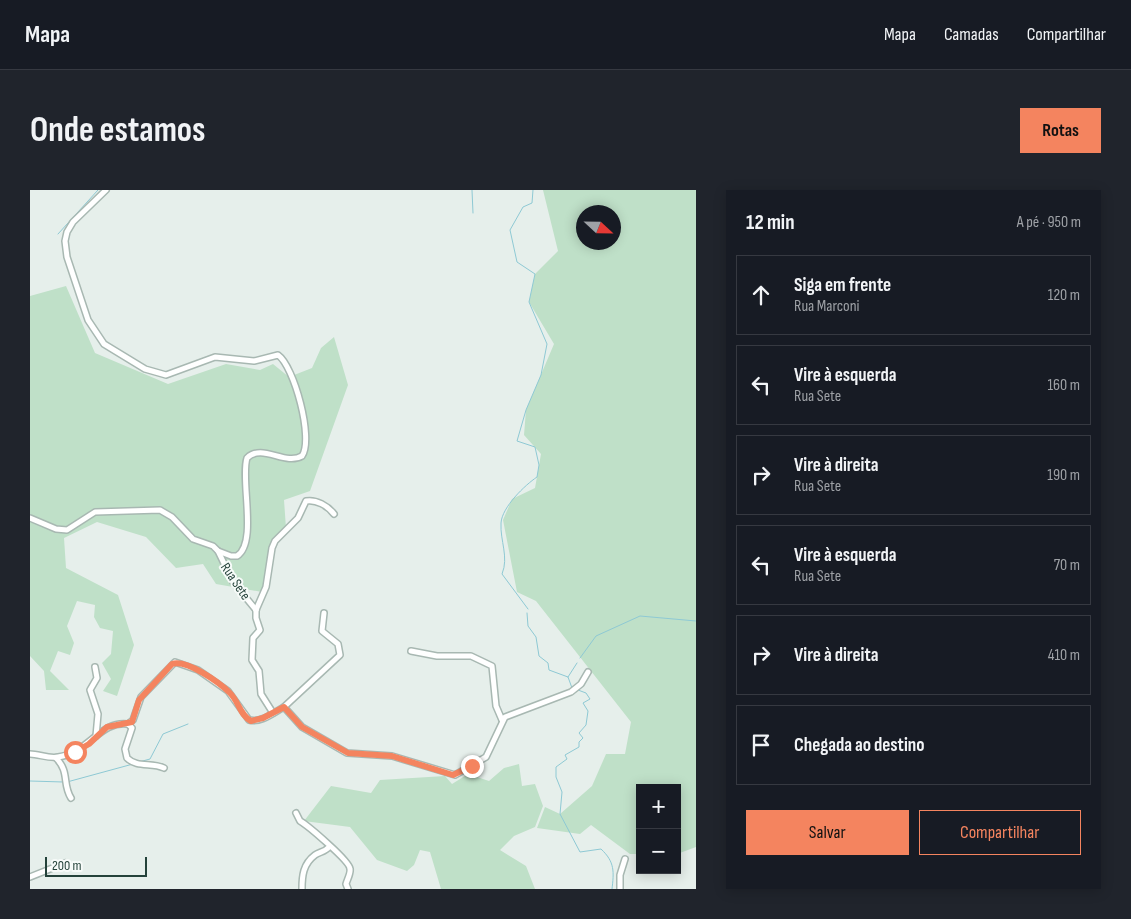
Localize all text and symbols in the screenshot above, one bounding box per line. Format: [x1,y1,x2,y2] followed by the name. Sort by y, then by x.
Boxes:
[25,20,70,49] text: Mapa
[884,24,916,45] text: Mapa
[944,24,999,45] text: Camadas
[1027,24,1106,45] text: Compartilhar
[1020,108,1101,153] button: Rotas
[30,109,206,152] text: Onde estamos
[576,205,621,250] north arrow
[746,210,794,235] text: 12 min
[1017,213,1081,232] text: A pé · 950 m
[794,274,891,297] text: Siga em frente
[747,281,775,309] icon: ahead
[1048,286,1080,305] text: 120 m
[794,297,860,316] text: Rua Marconi
[794,364,896,387] text: Vire à esquerda
[747,371,775,399] icon: left
[1047,376,1080,395] text: 160 m
[794,387,841,406] text: Rua Sete
[794,454,878,477] text: Vire à direita
[747,461,775,489] icon: right
[1047,466,1080,485] text: 190 m
[794,477,841,496] text: Rua Sete
[794,544,896,567] text: Vire à esquerda
[747,551,775,579] icon: left
[1054,556,1080,575] text: 70 m
[217,559,254,603] street label: Rua Sete
[794,567,841,586] text: Rua Sete
[747,641,775,669] icon: right
[794,644,878,667] text: Vire à direita
[1048,646,1080,665] text: 410 m
[747,731,775,759] icon: arrive
[794,734,924,757] text: Chegada ao destino
[64,741,87,764] route start
[461,755,484,778] route end
[636,784,681,874] map controls
[636,784,681,829] button: +
[746,810,909,855] button: Salvar
[919,810,1081,855] button: Compartilhar
[636,829,681,874] button: −
[45,854,148,877] scale bar
[52,857,81,874] text: 200 m

